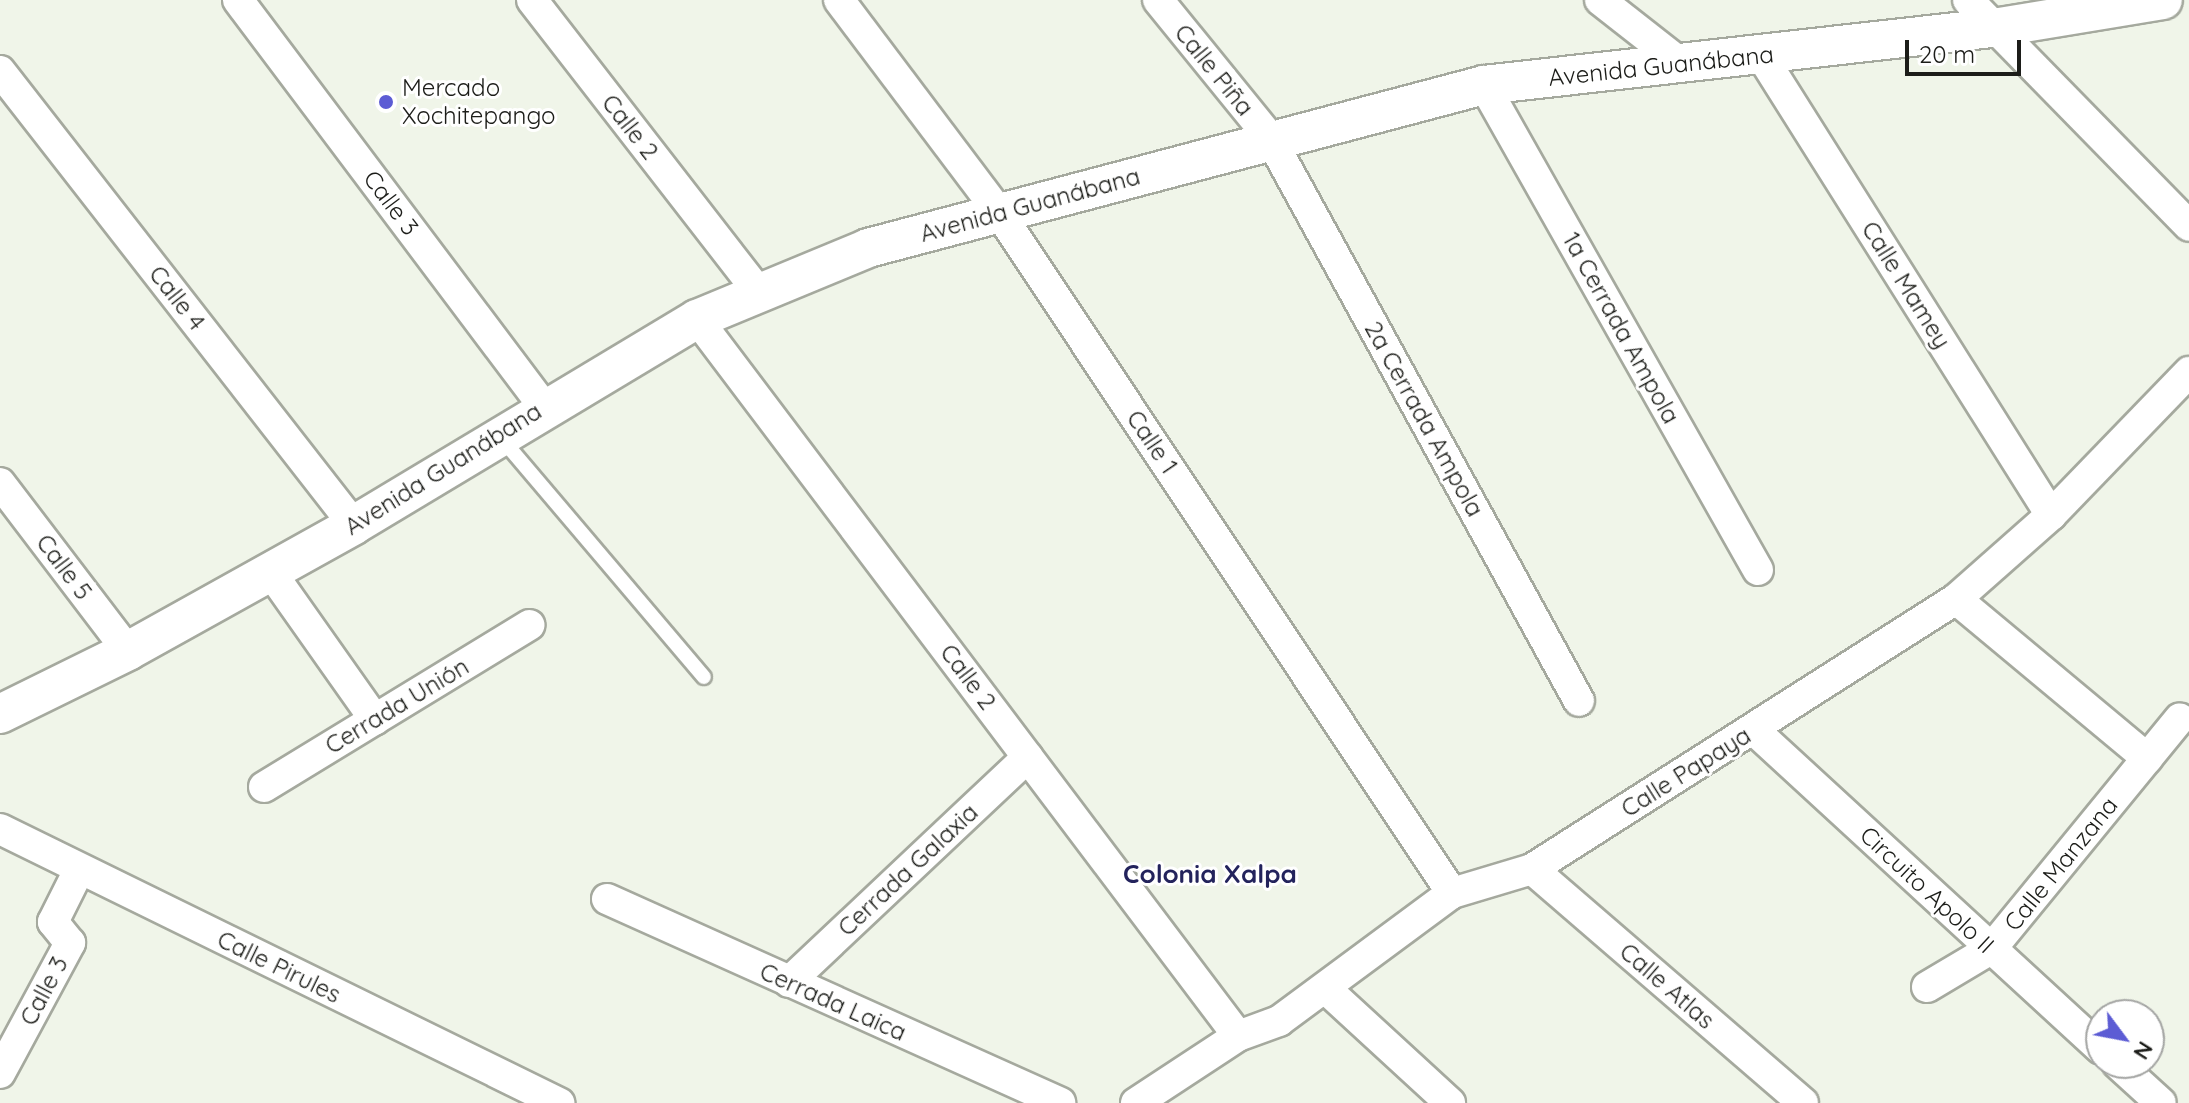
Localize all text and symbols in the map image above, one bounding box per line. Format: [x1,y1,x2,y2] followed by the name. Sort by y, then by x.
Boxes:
[1169,19,1259,121] street label: Calle Piña
[1909,24,2025,74] scale bar
[1919,39,1975,69] text: 20 m
[1547,40,1775,92] street label: Avenida Guanábana
[402,74,555,130] place label: Mercado Xochitepango
[596,89,664,165] street label: Calle 2
[377,93,395,111] marker: Mercado Xochitepango
[917,162,1143,248] street label: Avenida Guanábana
[357,165,425,241] street label: Calle 3
[1856,216,1956,354] street label: Calle Mamey
[1557,227,1685,429] street label: 1a Cerrada Ampola
[143,260,211,336] street label: Calle 4
[1358,316,1490,522] street label: 2a Cerrada Ampola
[339,397,547,541] street label: Avenida Guanábana
[1120,405,1184,479] street label: Calle 1
[30,529,98,605] street label: Calle 5
[934,639,1002,715] street label: Calle 2
[320,652,474,760] street label: Cerrada Unión
[1616,721,1756,823] street label: Calle Papaya
[1998,791,2124,937] street label: Calle Manzana
[832,798,984,942] street label: Cerrada Galaxia
[1854,821,2000,959] street label: Circuito Apolo II
[1123,858,1297,890] district label: Colonia Xalpa
[213,925,345,1009] street label: Calle Pirules
[1614,937,1720,1035] street label: Calle Atlas
[14,952,74,1030] street label: Calle 3
[755,957,911,1047] street label: Cerrada Laica
[2085,999,2165,1079] north arrow
[2128,1036,2160,1065] text: N

